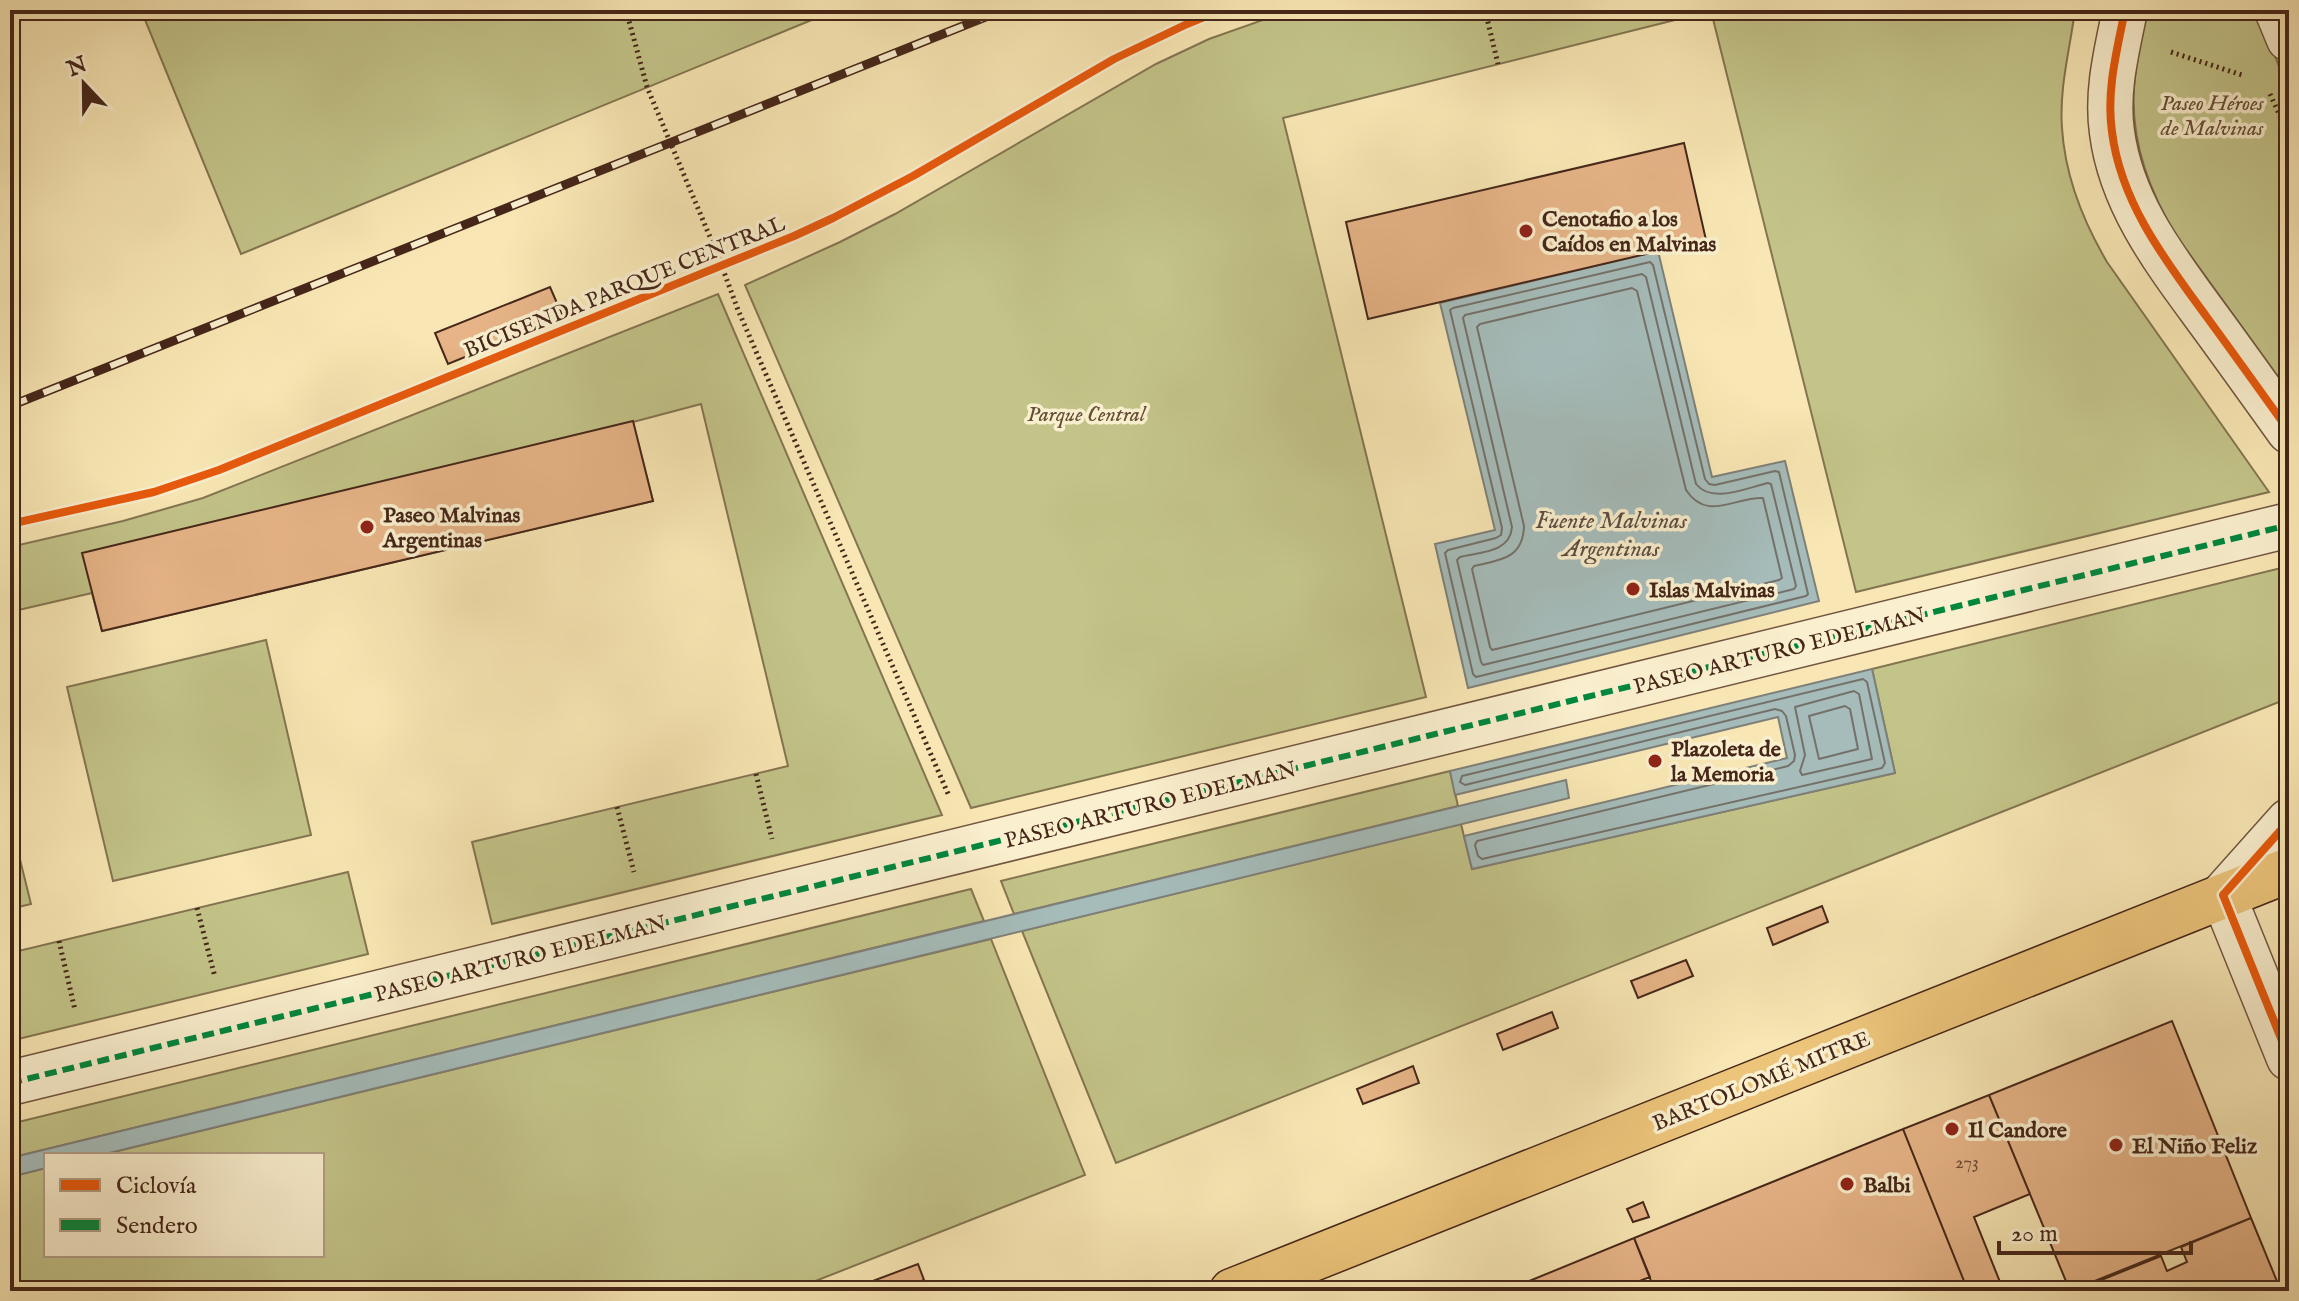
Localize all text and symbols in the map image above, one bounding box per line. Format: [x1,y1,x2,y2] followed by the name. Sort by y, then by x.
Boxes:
[44,44,124,124] north arrow
[62,51,91,84] text: N
[2160,90,2264,143] park label: Paseo Héroes de Malvinas
[1542,206,1717,259] place label: Cenotafio a los Caídos en Malvinas
[460,210,790,365] street label: BICISENDA PARQUE CENTRAL
[1517,222,1535,240] marker: Cenotafio a los Caídos en Malvinas
[1027,401,1147,429] park label: Parque Central
[382,502,520,555] place label: Paseo Malvinas Argentinas
[1535,506,1688,565] water label: Fuente Malvinas Argentinas
[358,518,376,536] marker: Paseo Malvinas Argentinas
[1649,577,1775,605] place label: Islas Malvinas
[1624,580,1642,598] marker: Islas Malvinas
[1631,602,1928,702] street label: PASEO ARTURO EDELMAN
[1670,736,1781,789] place label: Plazoleta de la Memoria
[1646,752,1664,770] marker: Plazoleta de la Memoria
[1002,756,1299,856] street label: PASEO ARTURO EDELMAN
[372,910,669,1010] street label: PASEO ARTURO EDELMAN
[1649,1025,1875,1138] street label: BARTOLOMÉ MITRE
[1968,1117,2067,1145] place label: Il Candore
[1943,1120,1961,1138] marker: Il Candore
[2132,1133,2258,1161] place label: El Niño Feliz
[2107,1136,2125,1154] marker: El Niño Feliz
[1955,1152,1979,1175] house number: 273
[44,1153,324,1257] legend
[116,1171,197,1202] text: Ciclovía
[1863,1172,1911,1200] place label: Balbi
[1838,1175,1856,1193] marker: Balbi
[1999,1205,2191,1255] scale bar
[116,1211,198,1242] text: Sendero
[2011,1219,2058,1250] text: 20 m

